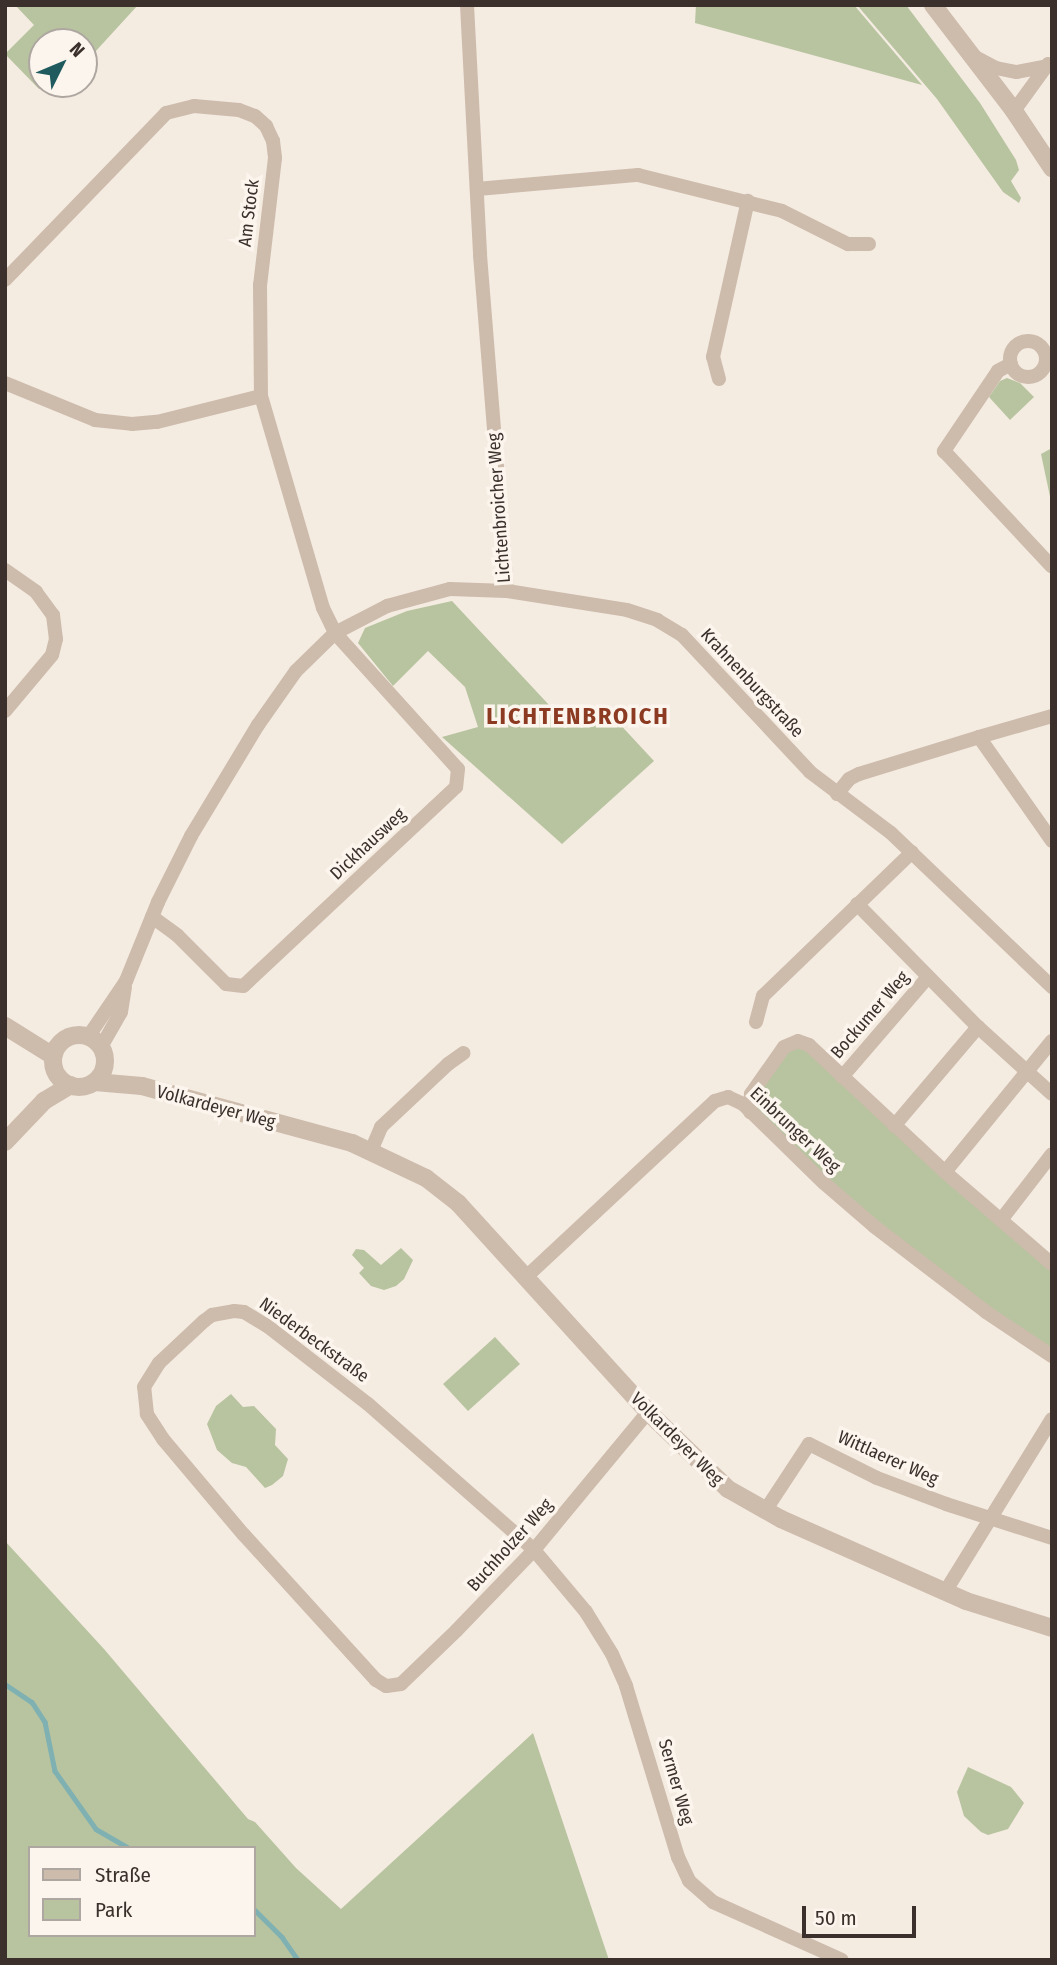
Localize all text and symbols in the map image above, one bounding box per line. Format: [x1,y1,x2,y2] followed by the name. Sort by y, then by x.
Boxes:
[28,28,98,98] north arrow
[65,38,90,62] text: N
[234,178,264,248] street label: Am Stock
[483,432,515,584] street label: Lichtenbroicher Weg
[696,624,808,742] street label: Krahnenburgstraße
[488,703,668,731] district label: LICHTENBROICH
[326,804,410,884] street label: Dickhausweg
[826,967,914,1063] street label: Bockumer Weg
[154,1081,278,1133] street label: Volkardeyer Weg
[745,1083,845,1177] street label: Einbrunger Weg
[255,1293,373,1387] street label: Niederbeckstraße
[626,1388,728,1490] street label: Volkardeyer Weg
[834,1426,942,1490] street label: Wittlaerer Weg
[463,1494,557,1596] street label: Buchholzer Weg
[653,1737,699,1827] street label: Sermer Weg
[28,1846,256,1937] legend
[95,1862,151,1888] text: Straße
[805,1892,919,1936] scale bar
[95,1897,132,1923] text: Park
[815,1905,857,1931] text: 50 m

